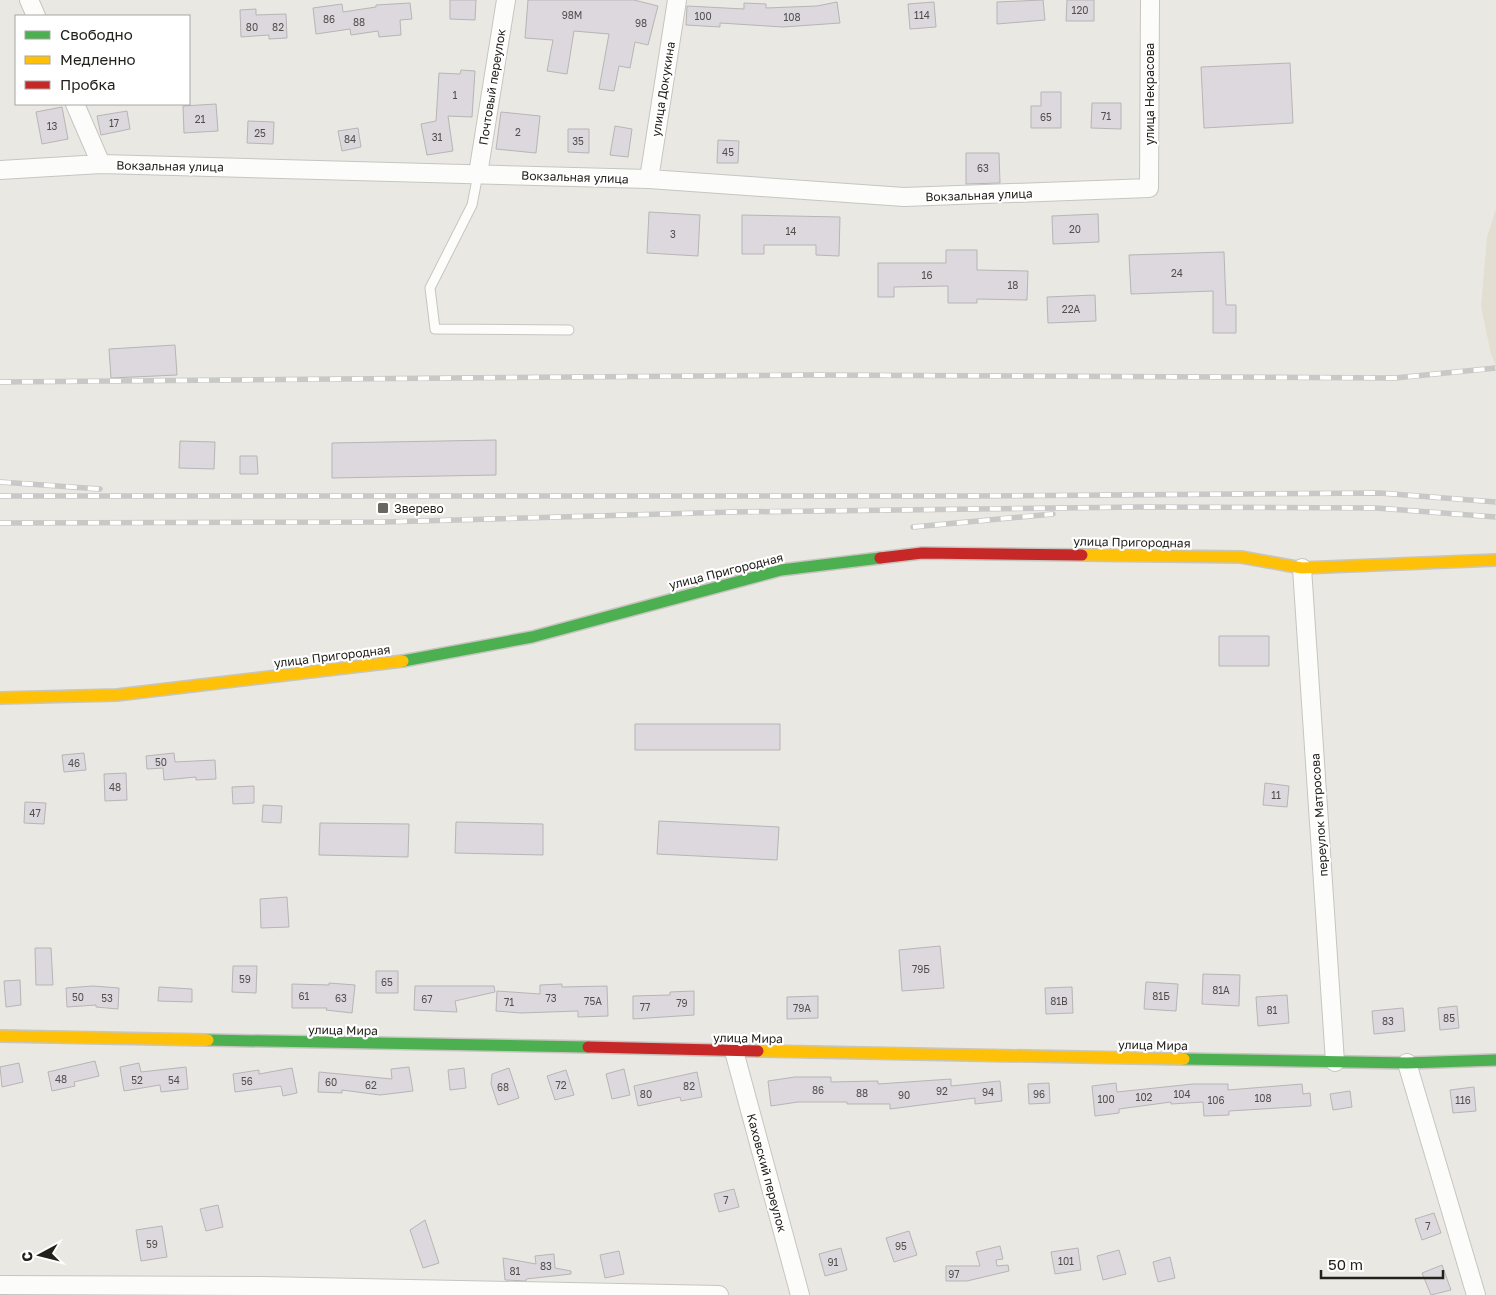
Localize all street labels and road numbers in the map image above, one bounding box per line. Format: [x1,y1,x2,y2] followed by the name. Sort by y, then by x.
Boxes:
[475,28,509,146] street label: Почтовый переулок
[648,40,678,138] street label: улица Докукина
[1142,43,1157,145] street label: улица Некрасова
[116,158,224,174] street label: Вокзальная улица
[521,168,629,186] street label: Вокзальная улица
[925,186,1033,204] street label: Вокзальная улица
[1073,533,1191,551] street label: улица Пригородная
[667,550,785,592] street label: улица Пригородная
[273,641,391,671] street label: улица Пригородная
[1307,753,1331,877] street label: переулок Матросова
[308,1022,378,1038] street label: улица Мира
[713,1030,783,1046] street label: улица Мира
[1118,1037,1188,1053] street label: улица Мира
[744,1112,790,1234] street label: Каховский переулок

